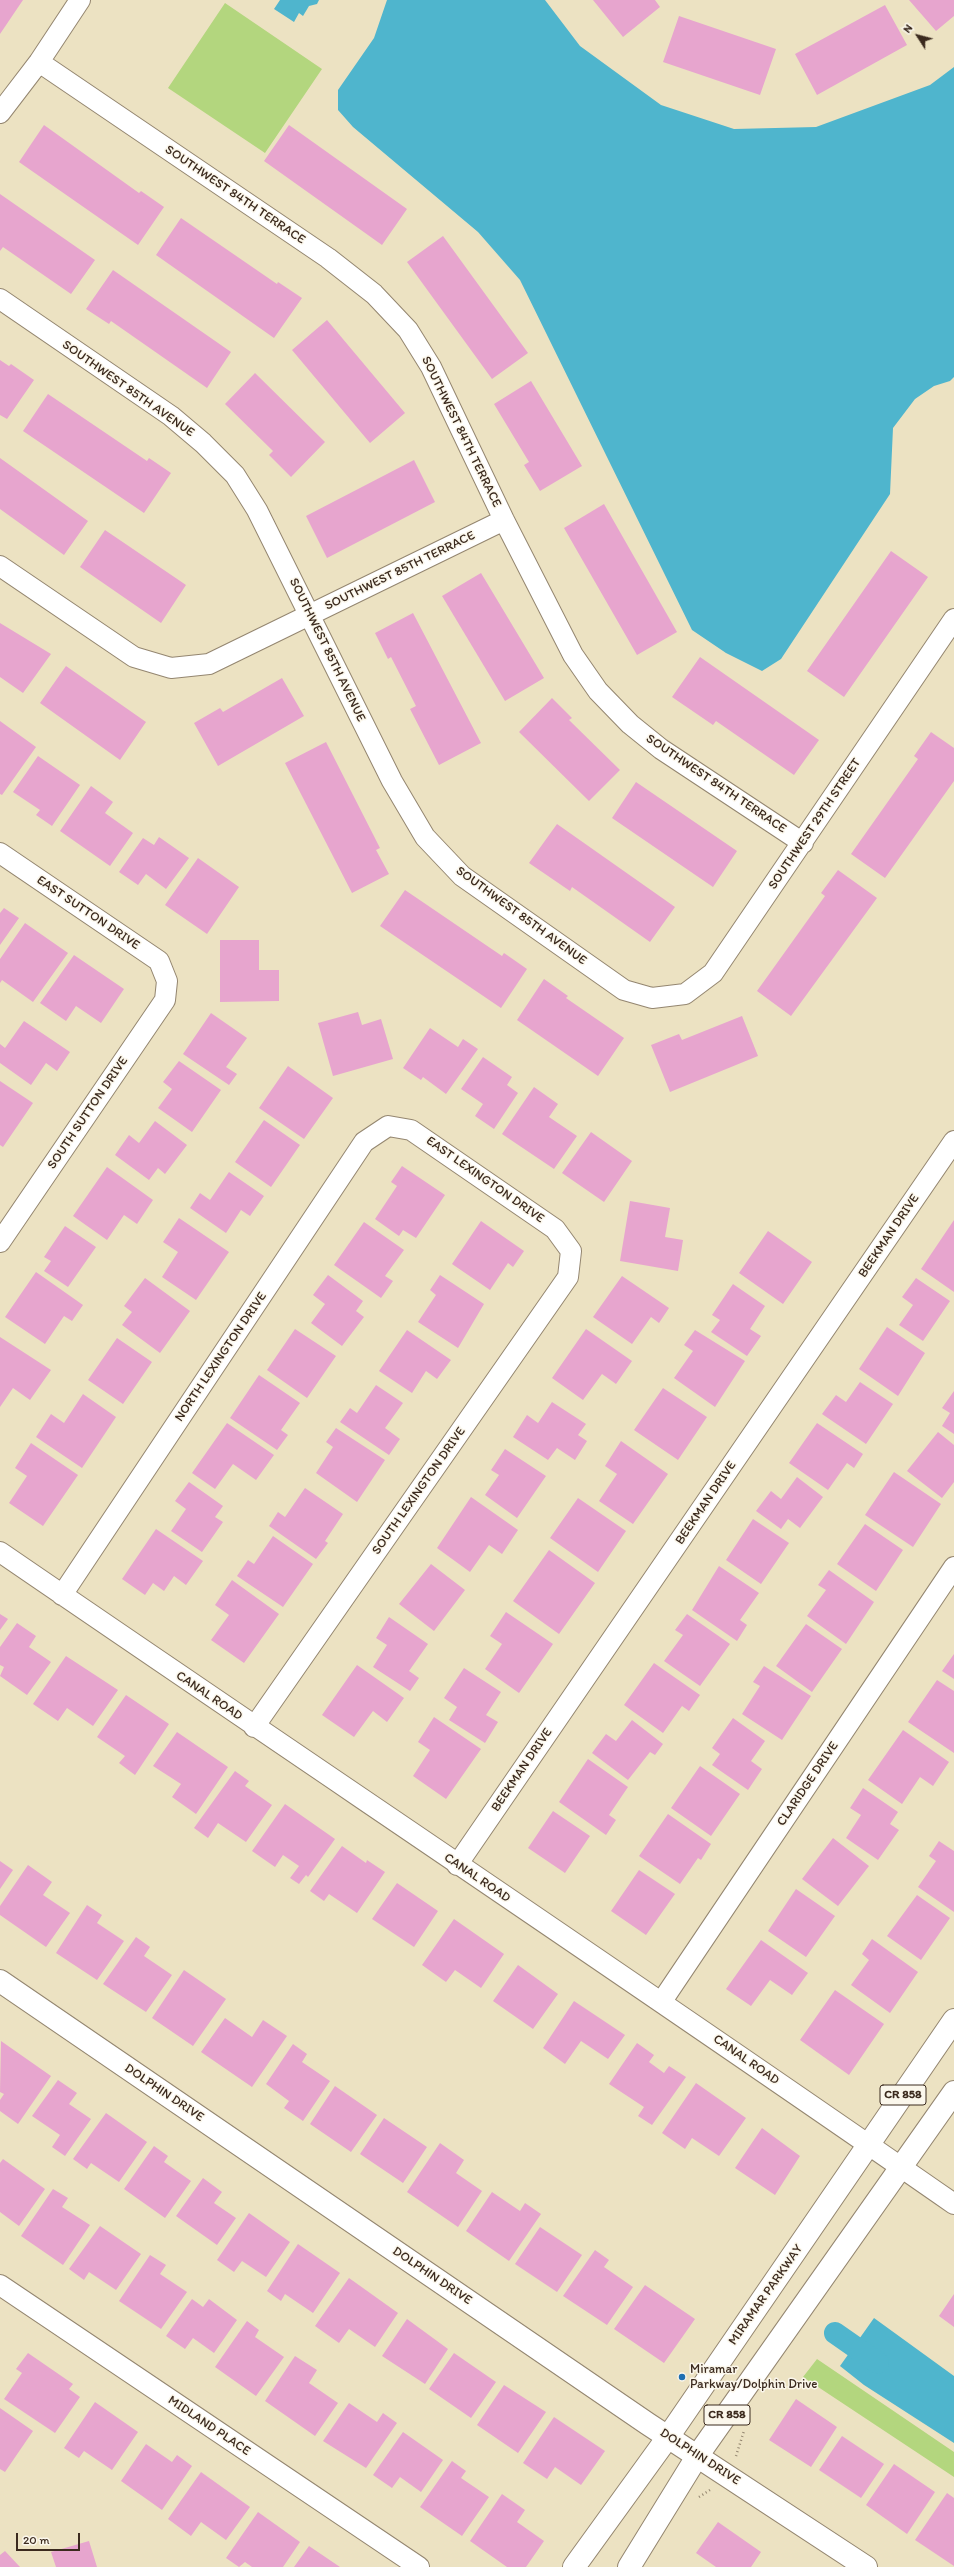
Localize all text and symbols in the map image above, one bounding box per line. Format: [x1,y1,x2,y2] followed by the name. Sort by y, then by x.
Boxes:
[898,16,938,56] north arrow
[900,22,915,35] text: N
[162,142,308,248] street label: SOUTHWEST 84TH TERRACE
[59,337,197,441] street label: SOUTHWEST 85TH AVENUE
[418,354,504,510] street label: SOUTHWEST 84TH TERRACE
[322,528,478,614] street label: SOUTHWEST 85TH TERRACE
[285,576,369,724] street label: SOUTHWEST 85TH AVENUE
[643,731,789,837] street label: SOUTHWEST 84TH TERRACE
[765,756,865,892] street label: SOUTHWEST 29TH STREET
[453,863,589,969] street label: SOUTHWEST 85TH AVENUE
[33,873,143,953] street label: EAST SUTTON DRIVE
[44,1054,132,1172] street label: SOUTH SUTTON DRIVE
[423,1133,547,1227] street label: EAST LEXINGTON DRIVE
[855,1191,923,1281] street label: BEEKMAN DRIVE
[172,1289,270,1425] street label: NORTH LEXINGTON DRIVE
[369,1424,469,1558] street label: SOUTH LEXINGTON DRIVE
[672,1458,740,1548] street label: BEEKMAN DRIVE
[173,1668,245,1724] street label: CANAL ROAD
[488,1725,556,1815] street label: BEEKMAN DRIVE
[774,1739,842,1829] street label: CLARIDGE DRIVE
[441,1850,513,1906] street label: CANAL ROAD
[710,2032,782,2088] street label: CANAL ROAD
[121,2061,207,2125] street label: DOLPHIN DRIVE
[880,2085,926,2105] road number: CR 858
[725,2242,807,2348] street label: MIRAMAR PARKWAY
[389,2244,475,2308] street label: DOLPHIN DRIVE
[690,2362,818,2393] place label: Miramar Parkway/Dolphin Drive
[677,2372,687,2382] marker: Miramar Parkway/Dolphin Drive
[165,2393,253,2459] street label: MIDLAND PLACE
[704,2405,750,2425] road number: CR 858
[657,2425,743,2489] street label: DOLPHIN DRIVE
[18,2525,82,2551] scale bar
[23,2533,50,2547] text: 20 m

